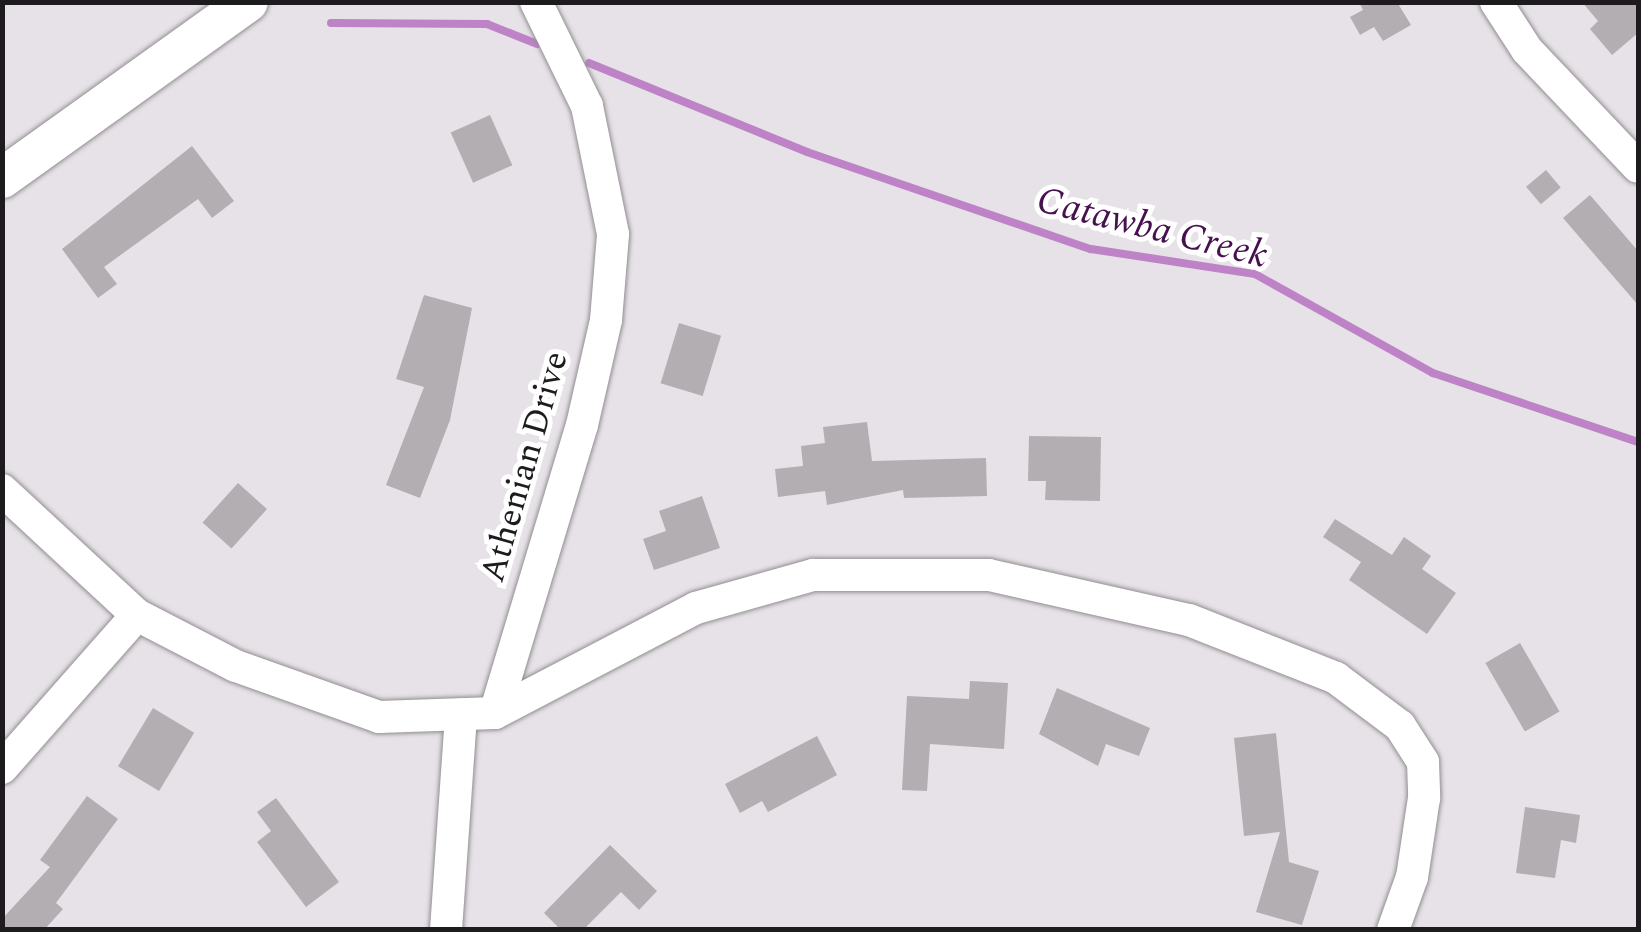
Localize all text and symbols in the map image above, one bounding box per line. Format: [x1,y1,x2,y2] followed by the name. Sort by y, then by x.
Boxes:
[1032,178,1272,280] water label: Catawba Creek
[472,347,578,587] street label: Athenian Drive

